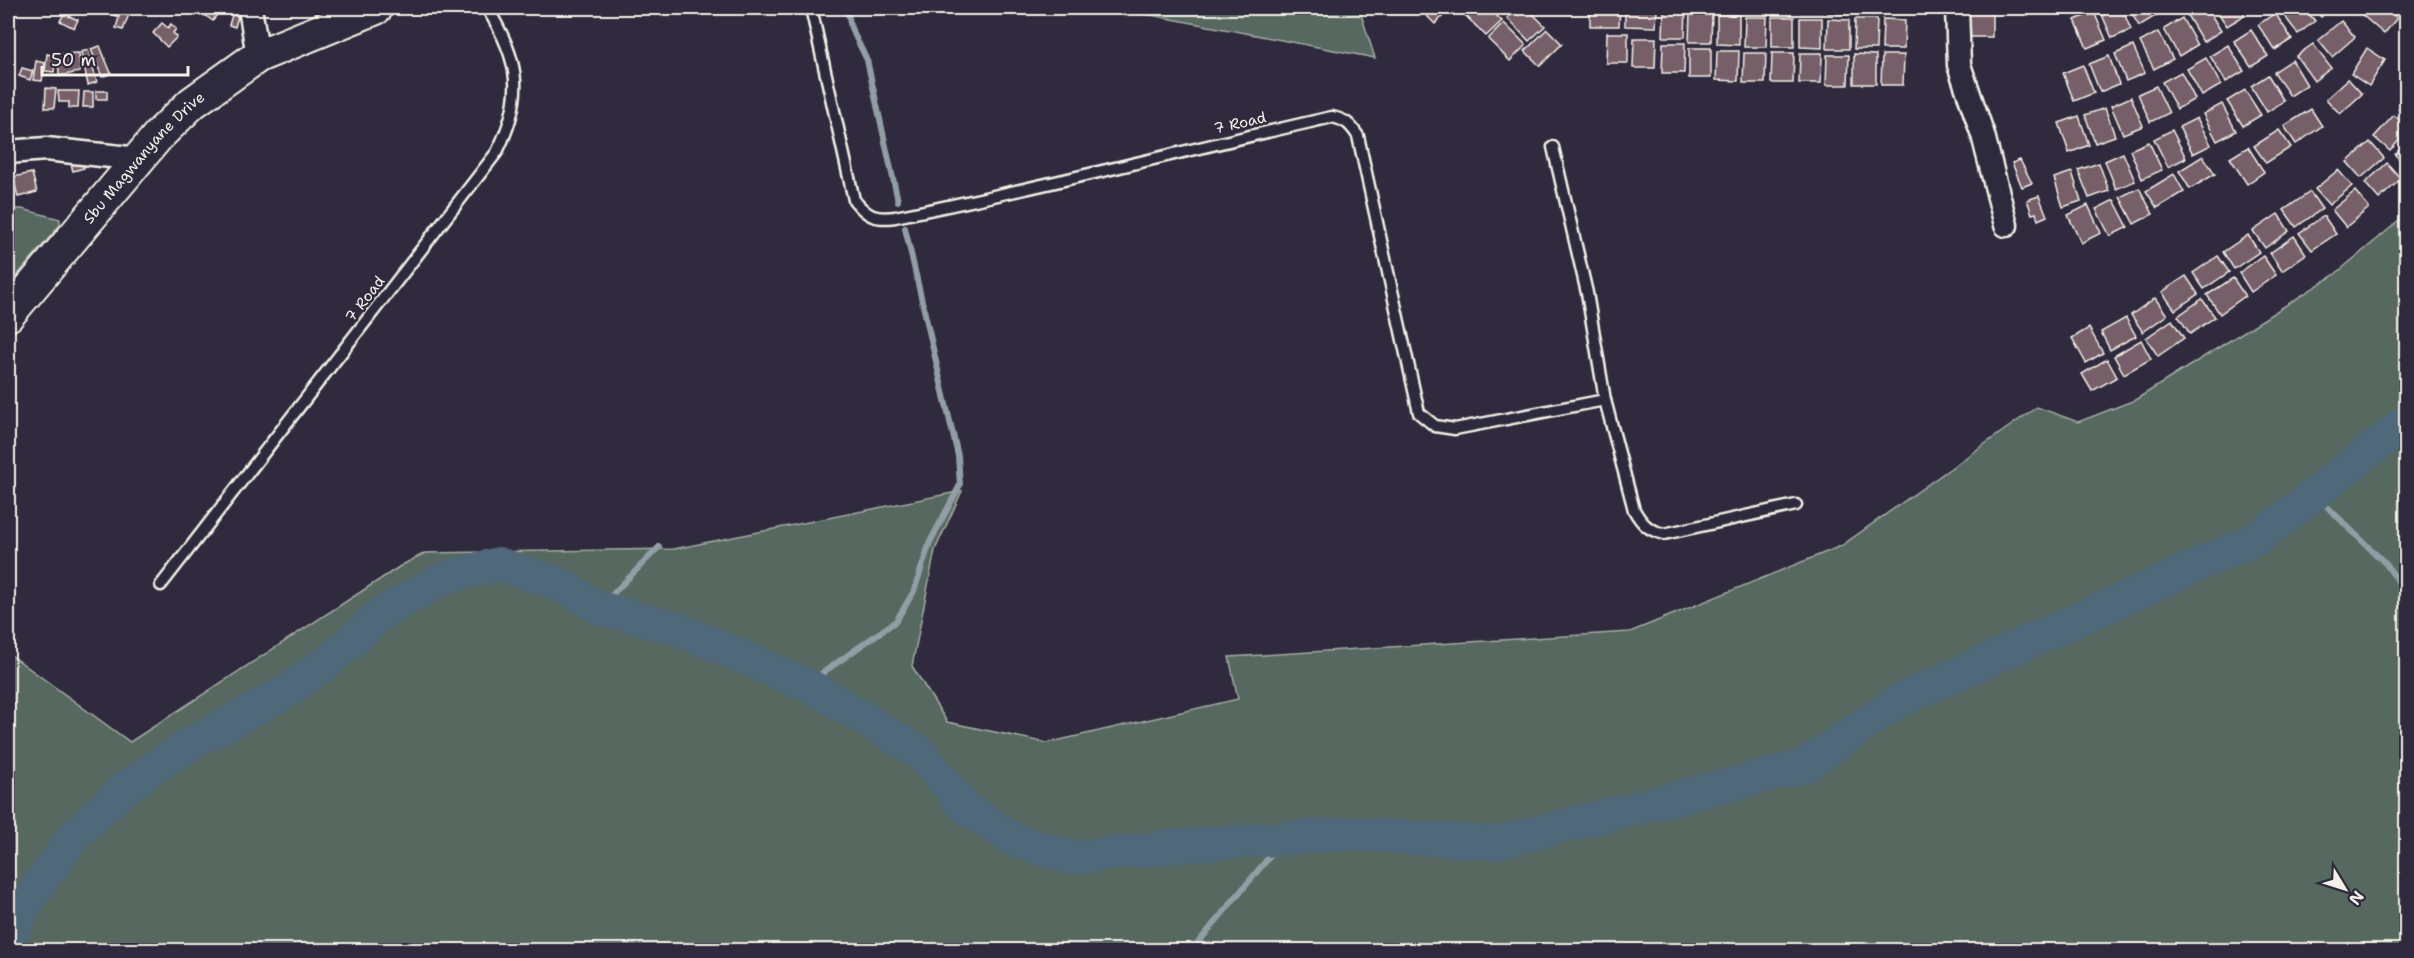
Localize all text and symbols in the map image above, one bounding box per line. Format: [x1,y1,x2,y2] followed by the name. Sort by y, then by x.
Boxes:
[42,39,188,77] scale bar
[51,48,96,72] text: 50 m
[79,87,209,228] street label: Sbu Magwanyane Drive
[1212,107,1269,139] street label: 7 Road
[341,271,390,326] street label: 7 Road
[2315,859,2375,919] north arrow
[2344,886,2369,909] text: N

